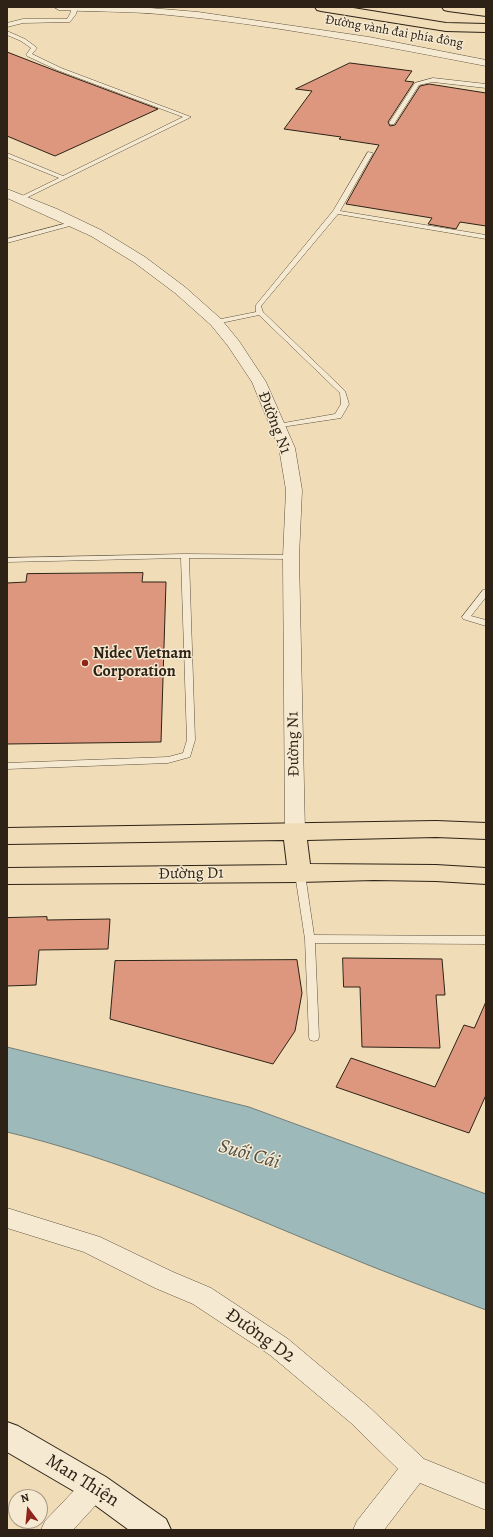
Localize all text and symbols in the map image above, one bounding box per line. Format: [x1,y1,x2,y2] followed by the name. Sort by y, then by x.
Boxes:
[324,12,464,52] street label: Đường vành đai phía đông
[253,389,295,457] street label: Đường N1
[93,644,192,682] place label: Nidec Vietnam Corporation
[80,658,90,668] marker: Nidec Vietnam Corporation
[284,711,304,777] street label: Đường N1
[158,864,224,884] street label: Đường D1
[216,1135,282,1175] water label: Suối Cái
[221,1304,299,1368] street label: Đường D2
[41,1450,123,1512] street label: Man Thiện
[8,1489,48,1529] north arrow
[19,1490,31,1506] text: N

